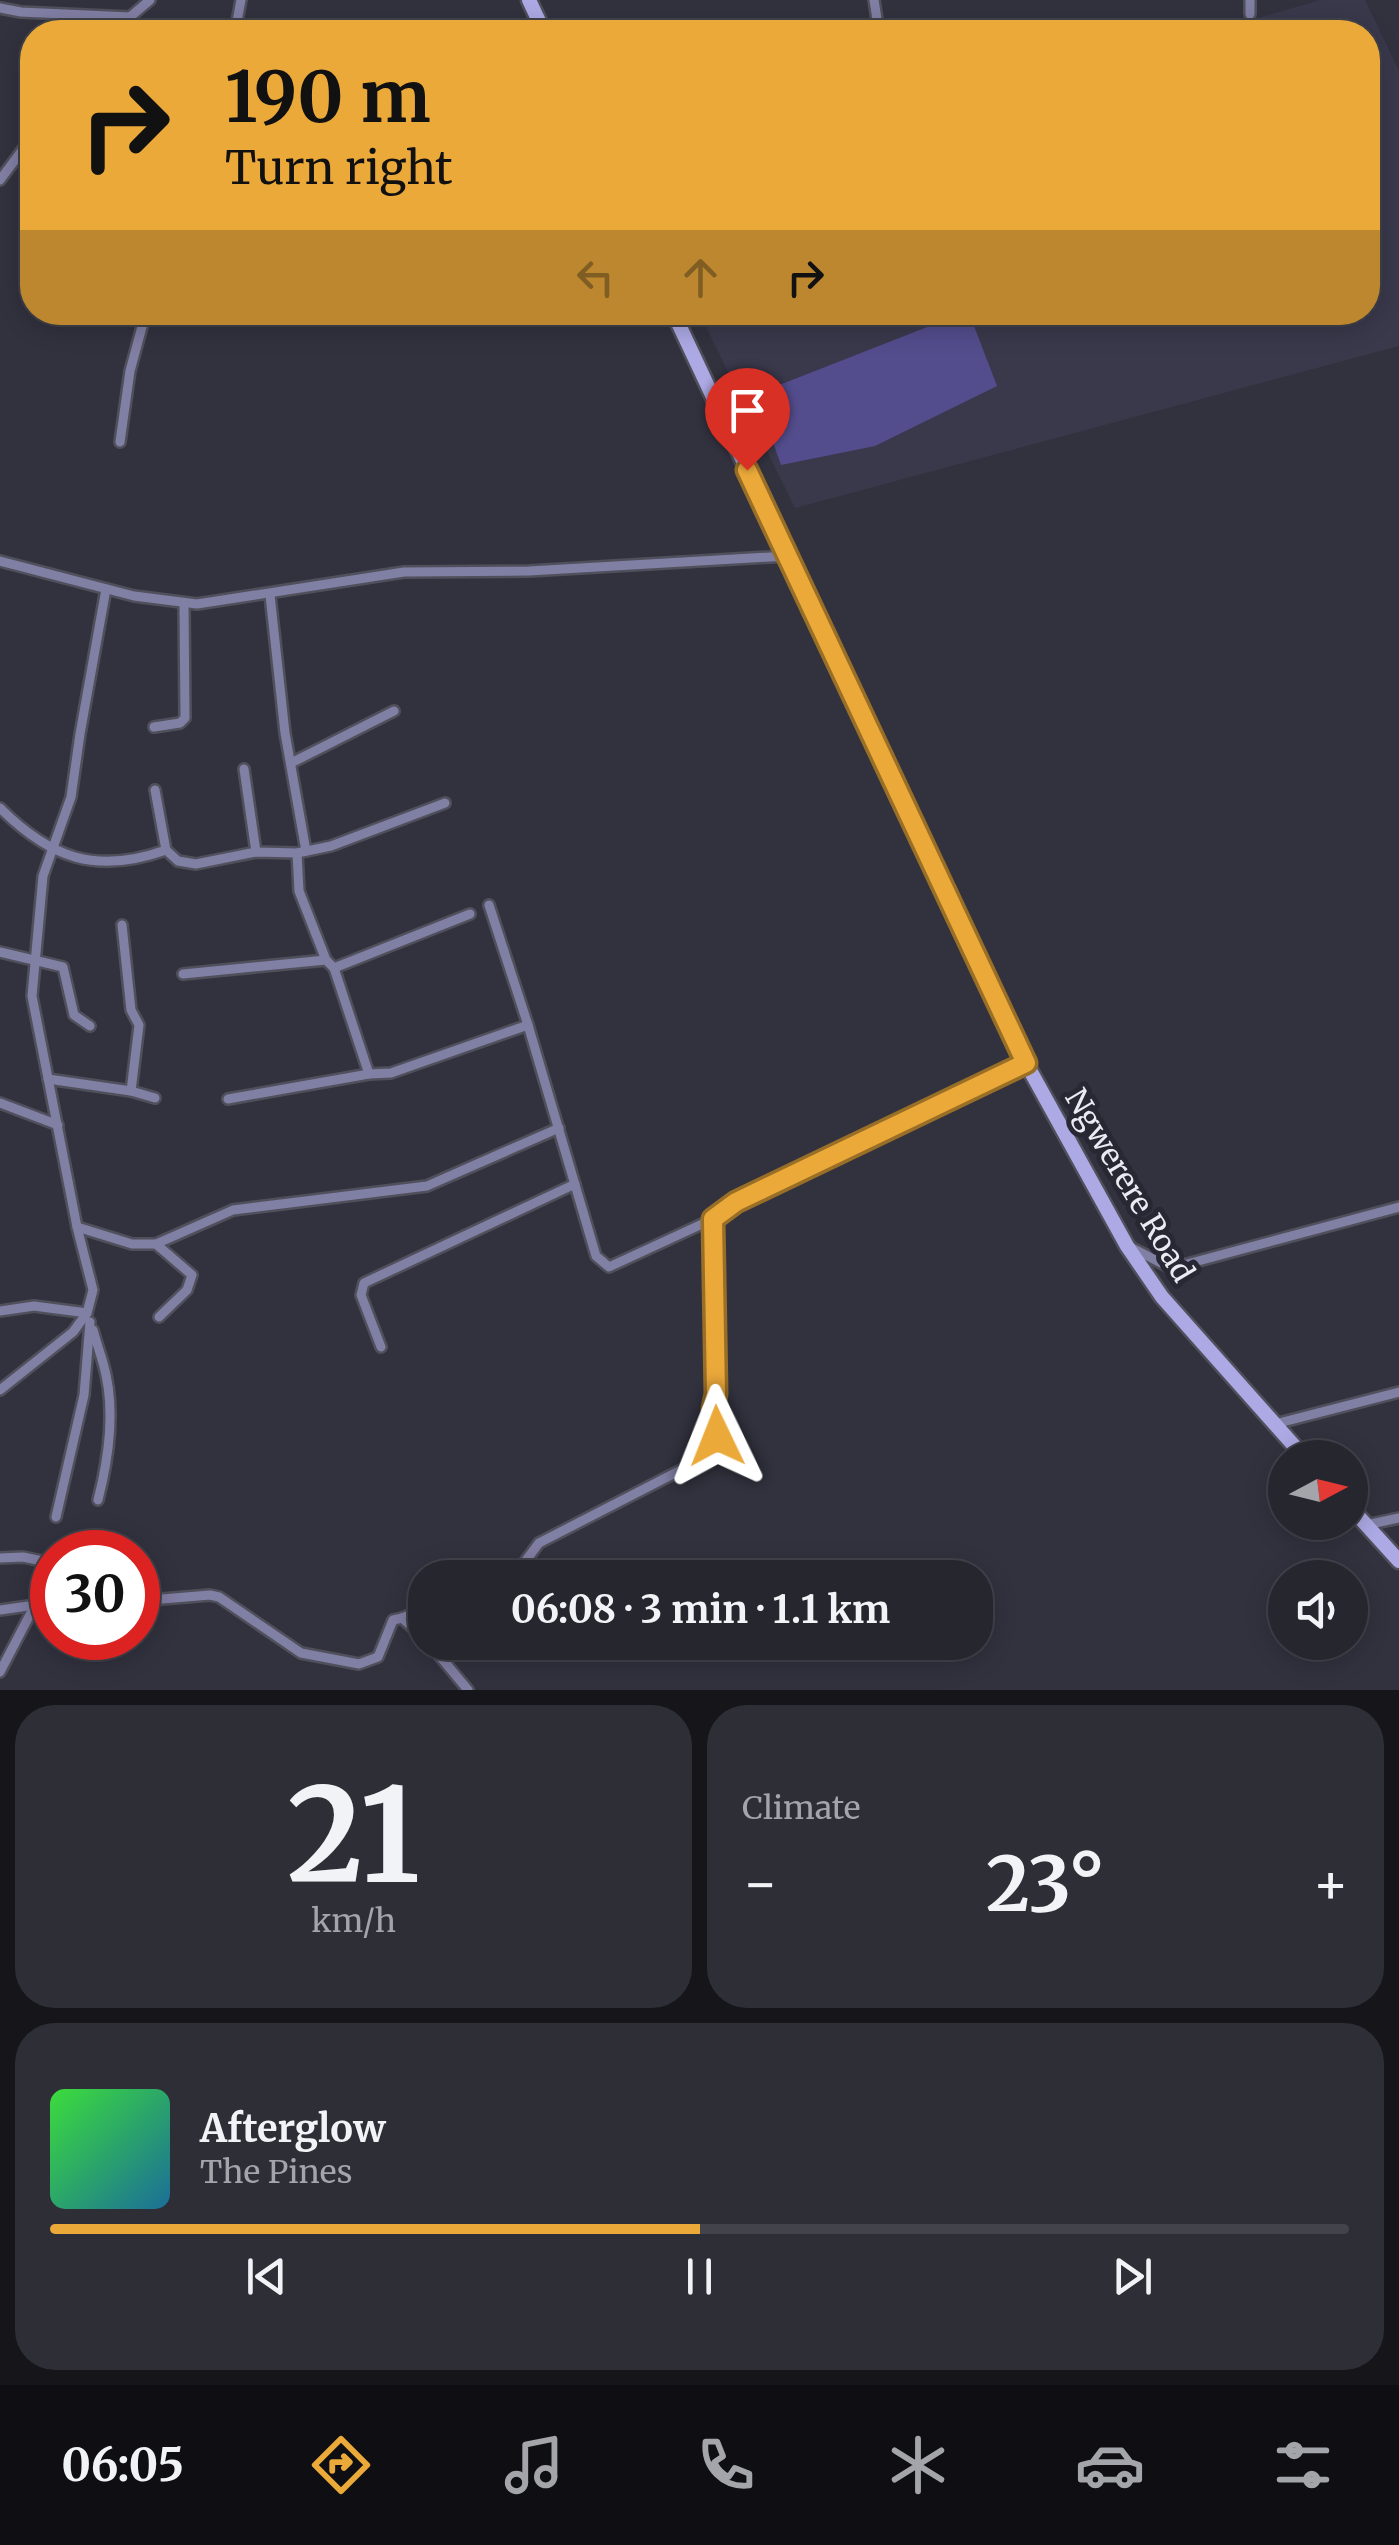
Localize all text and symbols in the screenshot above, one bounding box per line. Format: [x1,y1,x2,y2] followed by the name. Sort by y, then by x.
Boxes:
[225,53,431,141] text: 190 m
[60,60,190,190] icon: right
[225,140,453,196] text: Turn right
[568,250,623,305] icon: left
[673,250,728,305] icon: ahead
[778,250,833,305] icon: right
[705,368,790,471] pin
[720,383,775,438] icon: arrive
[1057,1081,1203,1289] street label: Ngwerere Road
[665,1384,769,1488] position arrow
[1268,1440,1368,1540] north arrow
[1268,1440,1368,1660] map controls
[30,1530,160,1660] speed limit sign: 30
[1268,1560,1368,1660] button: sound
[511,1586,890,1633] text: 06:08 · 3 min · 1.1 km
[287,1754,420,1917] text: 21
[742,1788,860,1828] text: Climate
[986,1837,1105,1931] text: 23°
[742,1849,779,1918] text: −
[1312,1849,1349,1918] text: +
[311,1901,396,1941] text: km/h
[200,2105,386,2152] text: Afterglow
[200,2152,352,2192] text: The Pines
[239,2249,294,2304] icon: previous
[672,2249,727,2304] icon: pause
[1105,2249,1160,2304] icon: next
[306,2430,376,2500] icon: directions
[499,2430,569,2500] icon: music
[691,2430,761,2500] icon: phone
[883,2430,953,2500] icon: climate
[1075,2430,1145,2500] icon: car
[1268,2430,1338,2500] icon: filters
[61,2437,184,2493] text: 06:05

